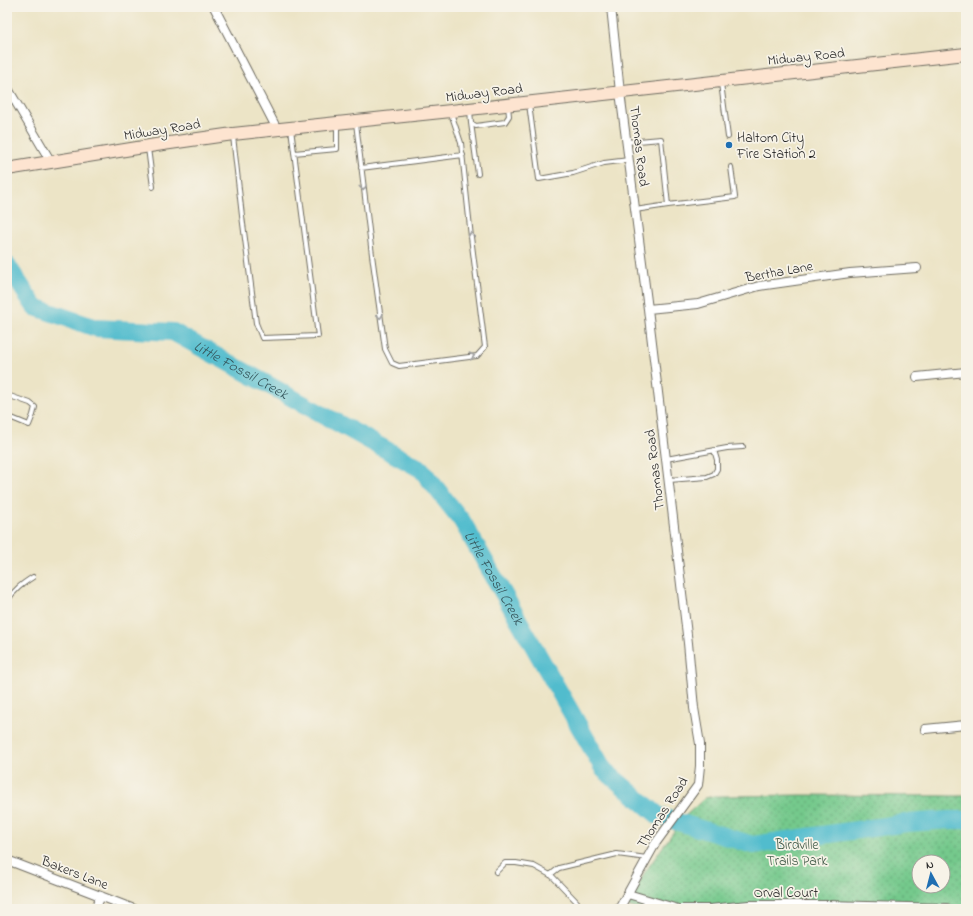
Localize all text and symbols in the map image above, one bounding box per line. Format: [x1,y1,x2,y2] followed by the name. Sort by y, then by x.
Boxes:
[767,43,846,73] street label: Midway Road
[445,78,524,110] street label: Midway Road
[623,104,654,188] street label: Thomas Road
[122,114,202,148] street label: Midway Road
[736,128,816,165] place label: Haltom City Fire Station 2
[724,140,734,150] marker: Haltom City Fire Station 2
[358,185,367,191] one-way arrow
[467,232,476,238] one-way arrow
[743,256,815,289] street label: Bertha Lane
[375,313,384,320] one-way arrow
[190,336,293,406] water label: Little Fossil Creek
[468,353,475,361] one-way arrow
[640,428,671,512] street label: Thomas Road
[458,527,530,630] water label: Little Fossil Creek
[632,773,694,853] street label: Thomas Road
[767,835,828,872] park label: Birdville Trails Park
[37,851,112,896] street label: Bakers Lane
[911,854,951,894] north arrow
[925,857,935,873] text: N
[754,883,818,904] street label: Orval Court

